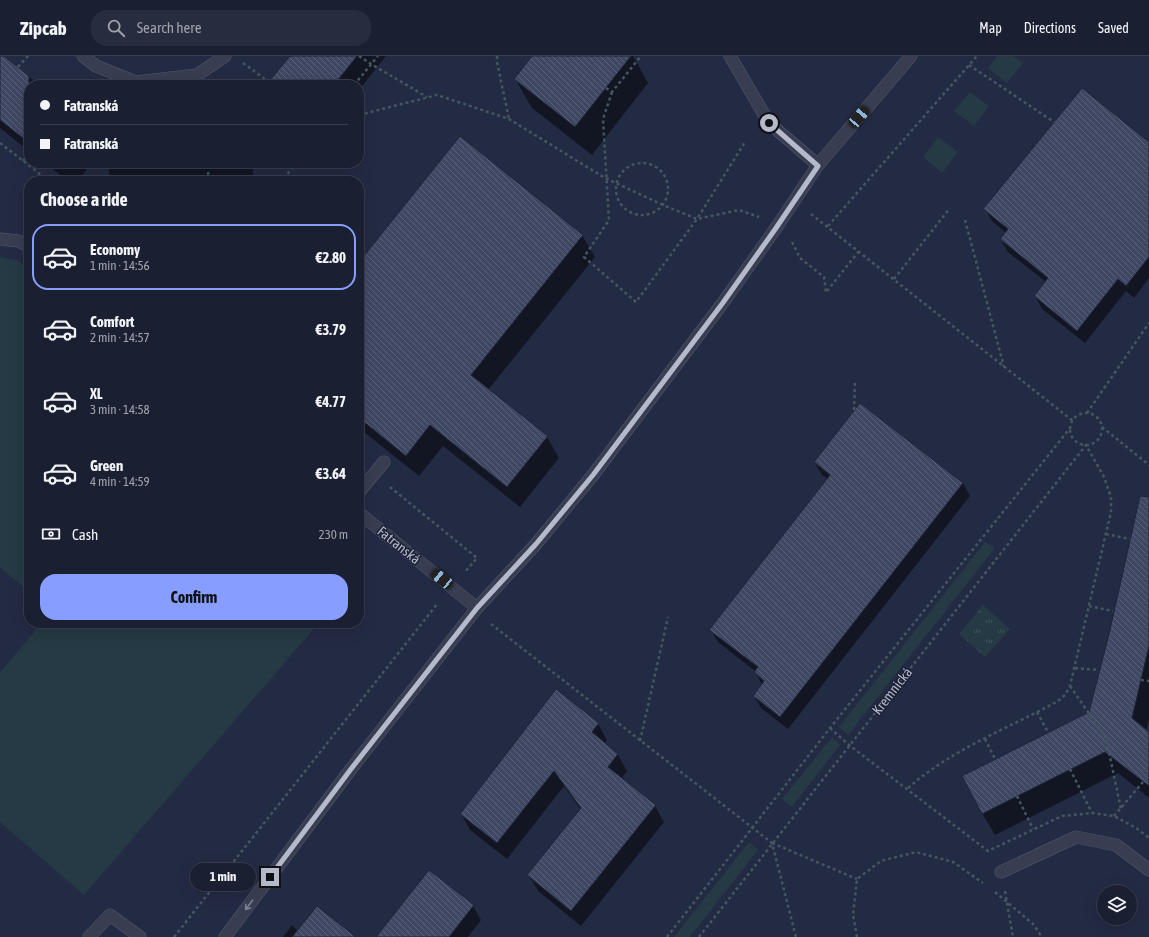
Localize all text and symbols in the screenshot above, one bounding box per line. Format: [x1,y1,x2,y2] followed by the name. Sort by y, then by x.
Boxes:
[91,10,371,46] search box
[20,17,67,39] text: Zipcab
[105,17,127,39] icon: search
[137,19,202,36] text: Search here
[979,20,1002,36] text: Map
[1024,20,1076,36] text: Directions
[1098,20,1129,36] text: Saved
[64,97,118,114] text: Fatranská
[847,104,871,130] car
[760,114,778,132] route start
[64,135,118,152] text: Fatranská
[40,189,128,210] text: Choose a ride
[42,239,78,275] icon: car
[90,241,140,258] text: Economy
[315,249,346,266] text: €2.80
[90,258,150,273] text: 1 min · 14:56
[42,311,78,347] icon: car
[90,313,134,330] text: Comfort
[315,321,346,338] text: €3.79
[90,330,150,345] text: 2 min · 14:57
[42,383,78,419] icon: car
[90,385,103,402] text: XL
[315,393,346,410] text: €4.77
[90,402,150,417] text: 3 min · 14:58
[42,455,78,491] icon: car
[90,457,123,474] text: Green
[315,465,346,482] text: €3.64
[90,474,150,489] text: 4 min · 14:59
[40,523,62,545] icon: cash
[374,523,424,567] street label: Fatranská
[72,526,98,543] text: Cash
[319,527,348,542] text: 230 m
[429,567,455,591] car
[40,574,348,620] button: Confirm
[869,664,915,718] street label: Kremnická
[190,863,256,891] callout: 1 min
[261,868,279,886] route end
[210,869,236,884] text: 1 min
[1097,885,1137,925] map controls
[1097,885,1137,925] button: layers
[245,900,253,911] one-way arrow

